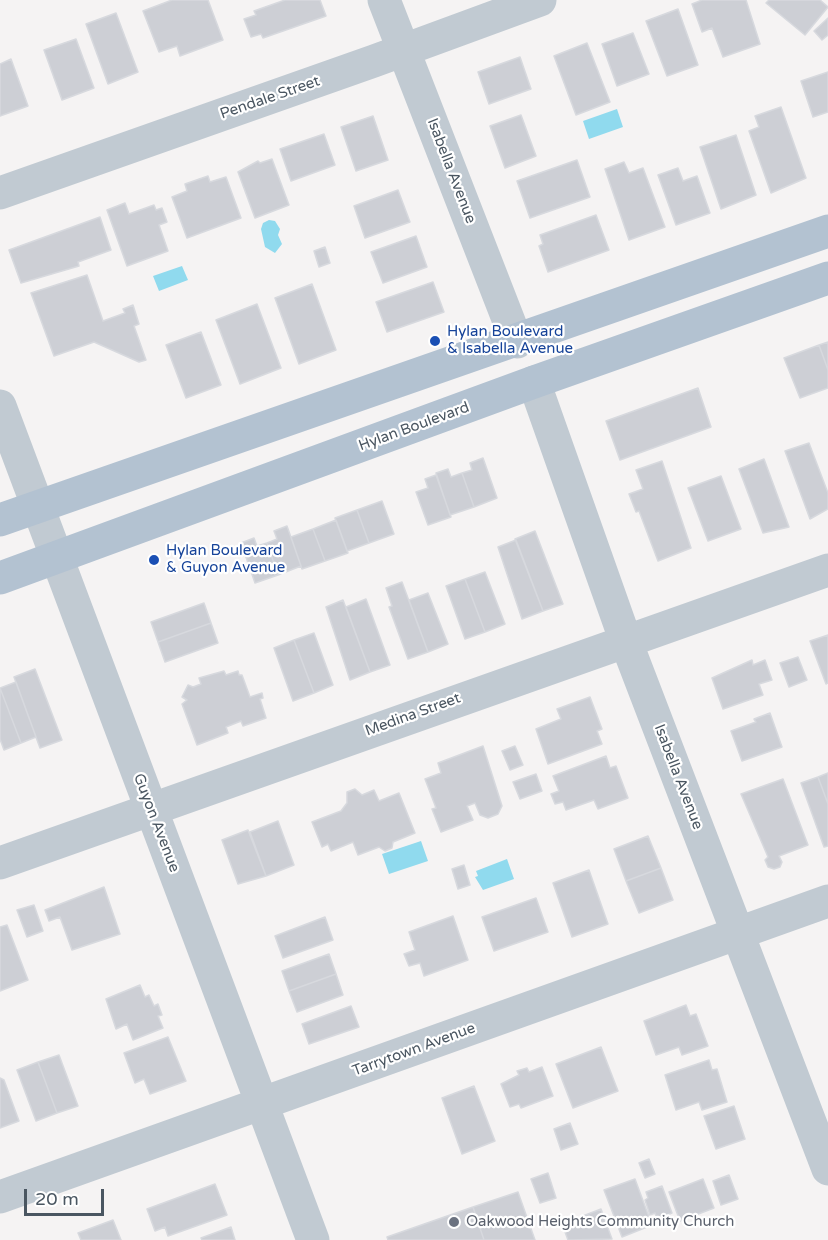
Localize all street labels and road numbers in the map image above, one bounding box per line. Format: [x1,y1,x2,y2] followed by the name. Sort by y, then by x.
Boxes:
[218,72,322,124] street label: Pendale Street
[423,116,479,226] street label: Isabella Avenue
[356,399,472,455] street label: Hylan Boulevard
[363,689,463,741] street label: Medina Street
[650,722,706,832] street label: Isabella Avenue
[129,771,183,875] street label: Guyon Avenue
[350,1019,478,1081] street label: Tarrytown Avenue

